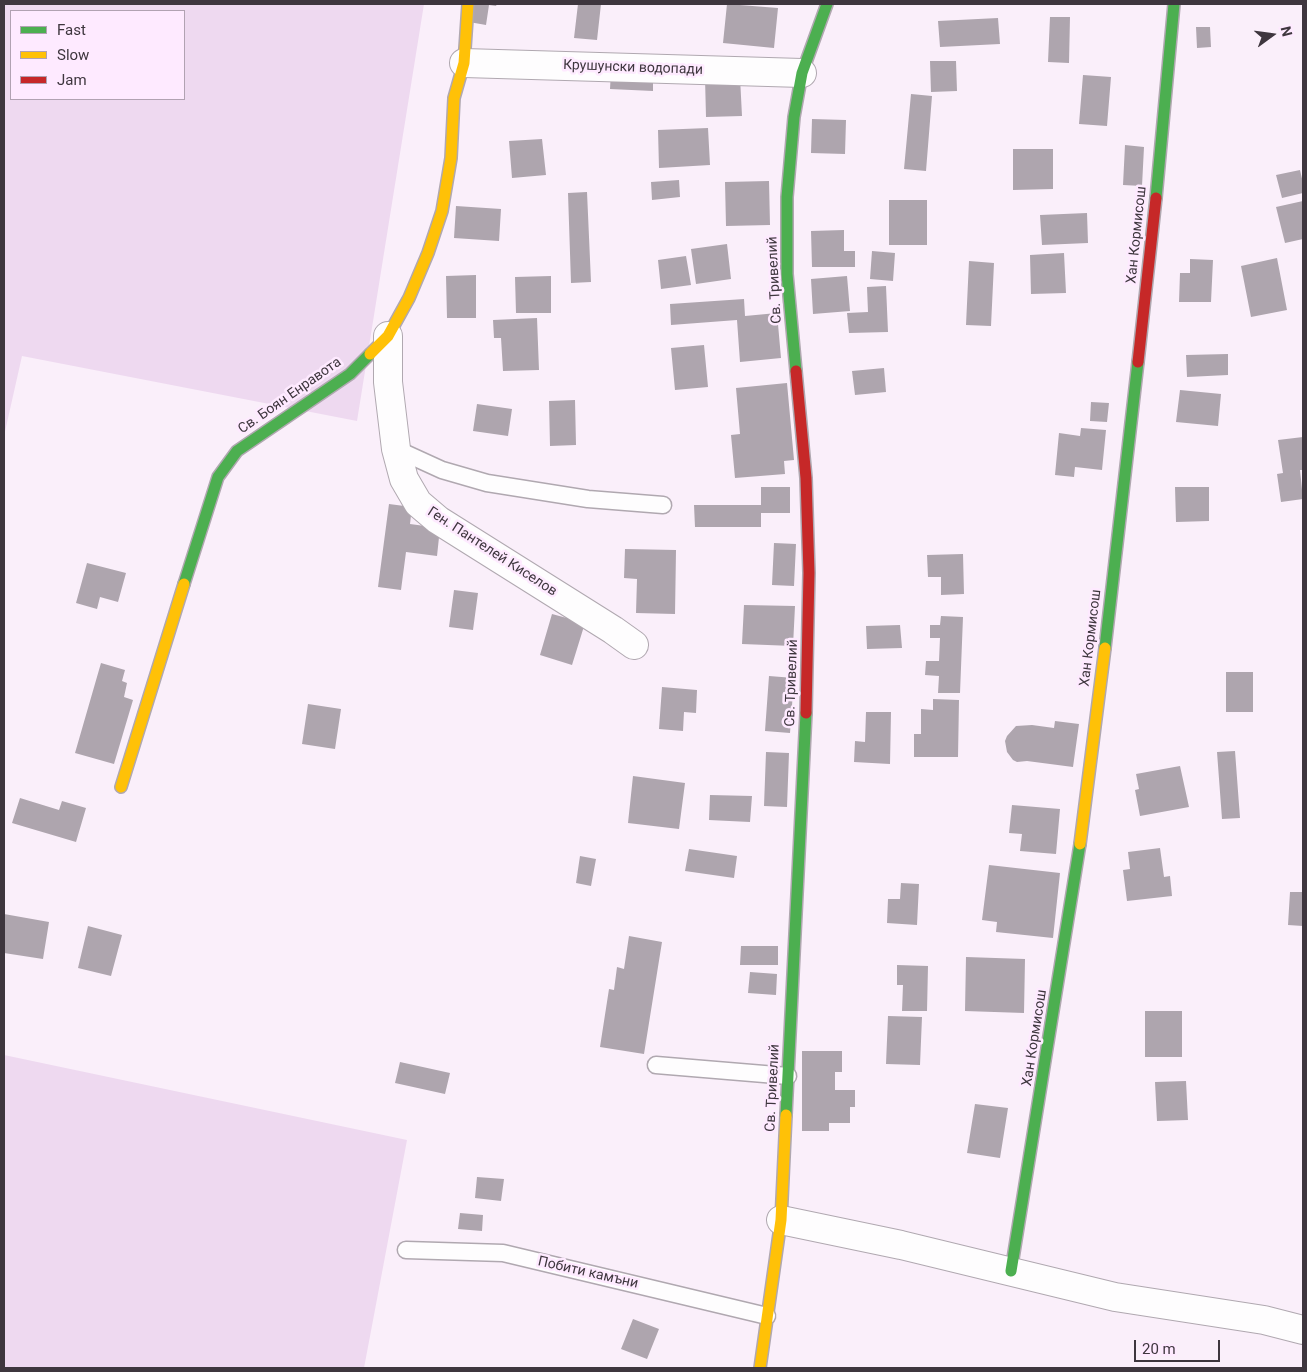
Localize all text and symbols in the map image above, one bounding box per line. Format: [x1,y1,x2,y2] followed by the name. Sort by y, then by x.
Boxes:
[10,10,185,100] legend
[1247,10,1297,60] north arrow
[57,21,86,39] text: Fast
[1278,25,1296,38] text: N
[57,46,89,64] text: Slow
[563,57,703,79] street label: Крушунски водопади
[57,71,87,89] text: Jam
[1124,186,1150,284] street label: Хан Кормисош
[764,236,786,324] street label: Св. Тривелий
[235,354,345,438] street label: Св. Боян Енравота
[424,504,560,600] street label: Ген. Пантелей Киселов
[1077,588,1105,688] street label: Хан Кормисош
[782,639,802,727] street label: Св. Тривелий
[1019,988,1051,1088] street label: Хан Кормисош
[762,1044,784,1132] street label: Св. Тривелий
[536,1253,640,1293] street label: Побити камъни
[1137,1330,1223,1362] scale bar
[1142,1340,1176,1358] text: 20 m

